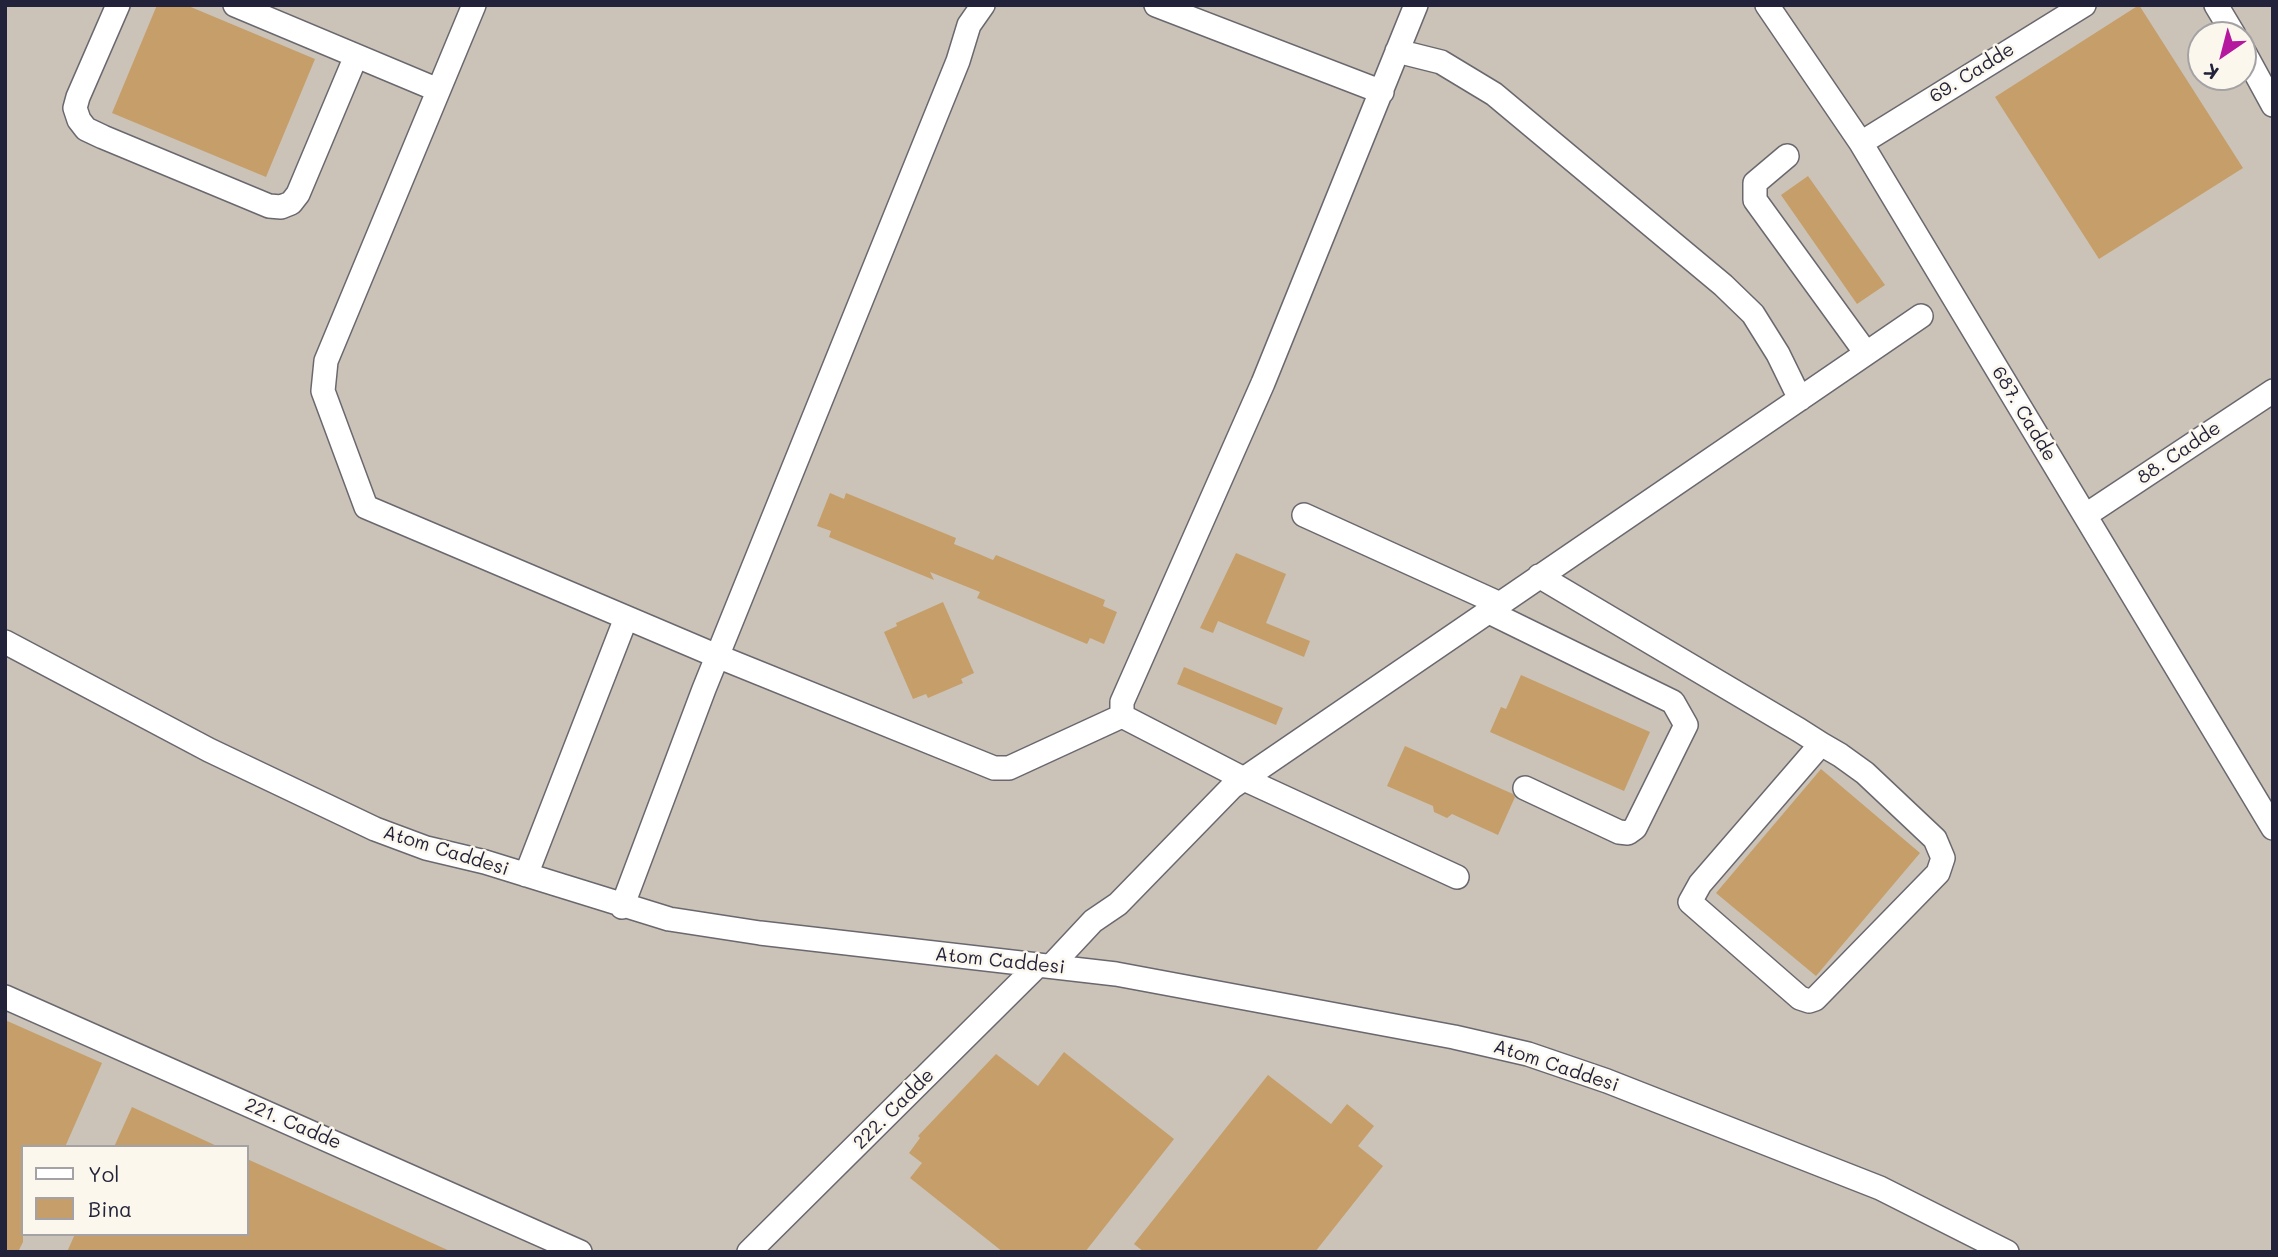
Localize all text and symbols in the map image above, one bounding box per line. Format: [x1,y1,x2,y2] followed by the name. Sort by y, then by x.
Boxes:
[2187,21,2257,91] north arrow
[1925,38,2019,108] street label: 69. Cadde
[2199,58,2223,86] text: K
[1987,362,2061,466] street label: 687. Cadde
[2133,417,2225,489] street label: 88. Cadde
[380,821,512,881] street label: Atom Caddesi
[934,943,1066,979] street label: Atom Caddesi
[1491,1035,1621,1097] street label: Atom Caddesi
[849,1064,939,1154] street label: 222. Cadde
[241,1093,345,1155] street label: 221. Cadde
[21,1145,248,1236] legend
[88,1160,119,1187] text: Yol
[88,1195,132,1222] text: Bina

